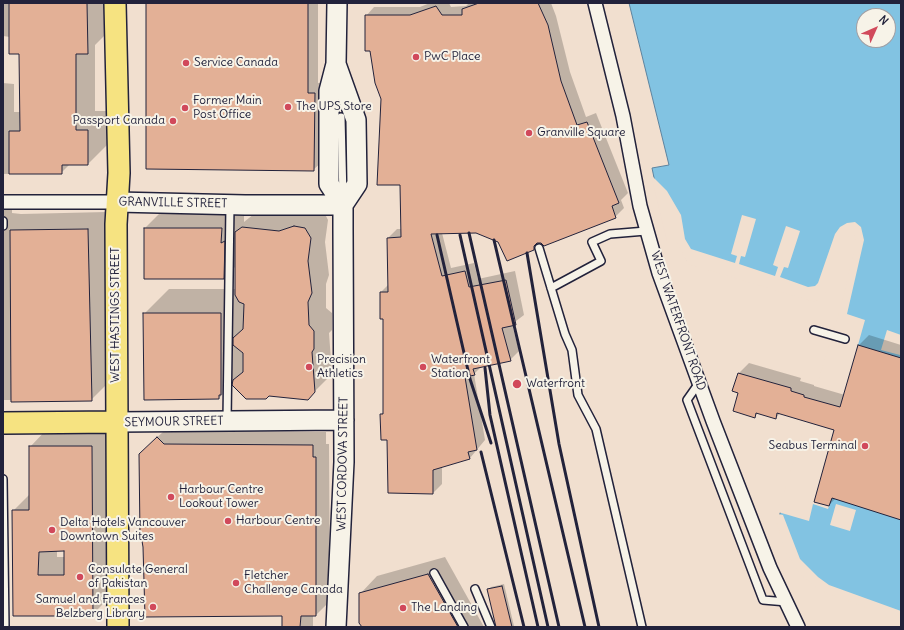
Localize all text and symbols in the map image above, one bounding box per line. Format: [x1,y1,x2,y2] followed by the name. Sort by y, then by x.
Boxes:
[856,8,896,48] north arrow
[876,13,891,28] text: N
[424,50,480,64] place label: PwC Place
[411,52,421,62] marker: PwC Place
[194,56,278,70] place label: Service Canada
[181,58,191,68] marker: Service Canada
[193,94,262,122] place label: Former Main Post Office
[296,100,372,114] place label: The UPS Store
[283,102,293,112] marker: The UPS Store
[180,103,190,113] marker: Former Main Post Office
[73,114,165,128] place label: Passport Canada
[168,116,178,126] marker: Passport Canada
[537,126,625,140] place label: Granville Square
[524,128,534,138] marker: Granville Square
[118,195,228,211] street label: GRANVILLE STREET
[109,247,123,383] street label: WEST HASTINGS STREET
[647,249,709,393] street label: WEST WATERFRONT ROAD
[317,353,366,381] place label: Precision Athletics
[431,353,490,381] place label: Waterfront Station
[304,362,314,372] marker: Precision Athletics
[418,362,428,372] marker: Waterfront Station
[526,377,585,391] place label: Waterfront
[511,378,523,390] marker: Waterfront
[335,397,351,531] street label: WEST CORDOVA STREET
[124,414,224,430] street label: SEYMOUR STREET
[769,439,857,453] place label: Seabus Terminal
[860,441,870,451] marker: Seabus Terminal
[179,483,263,511] place label: Harbour Centre Lookout Tower
[166,492,176,502] marker: Harbour Centre Lookout Tower
[236,514,320,528] place label: Harbour Centre
[60,516,186,544] place label: Delta Hotels Vancouver Downtown Suites
[223,516,233,526] marker: Harbour Centre
[47,525,57,535] marker: Delta Hotels Vancouver Downtown Suites
[88,563,188,591] place label: Consulate General of Pakistan
[244,569,343,597] place label: Fletcher Challenge Canada
[75,572,85,582] marker: Consulate General of Pakistan
[231,578,241,588] marker: Fletcher Challenge Canada
[36,593,145,621] place label: Samuel and Frances Belzberg Library
[411,601,477,615] place label: The Landing
[148,602,158,612] marker: Samuel and Frances Belzberg Library
[398,603,408,613] marker: The Landing

